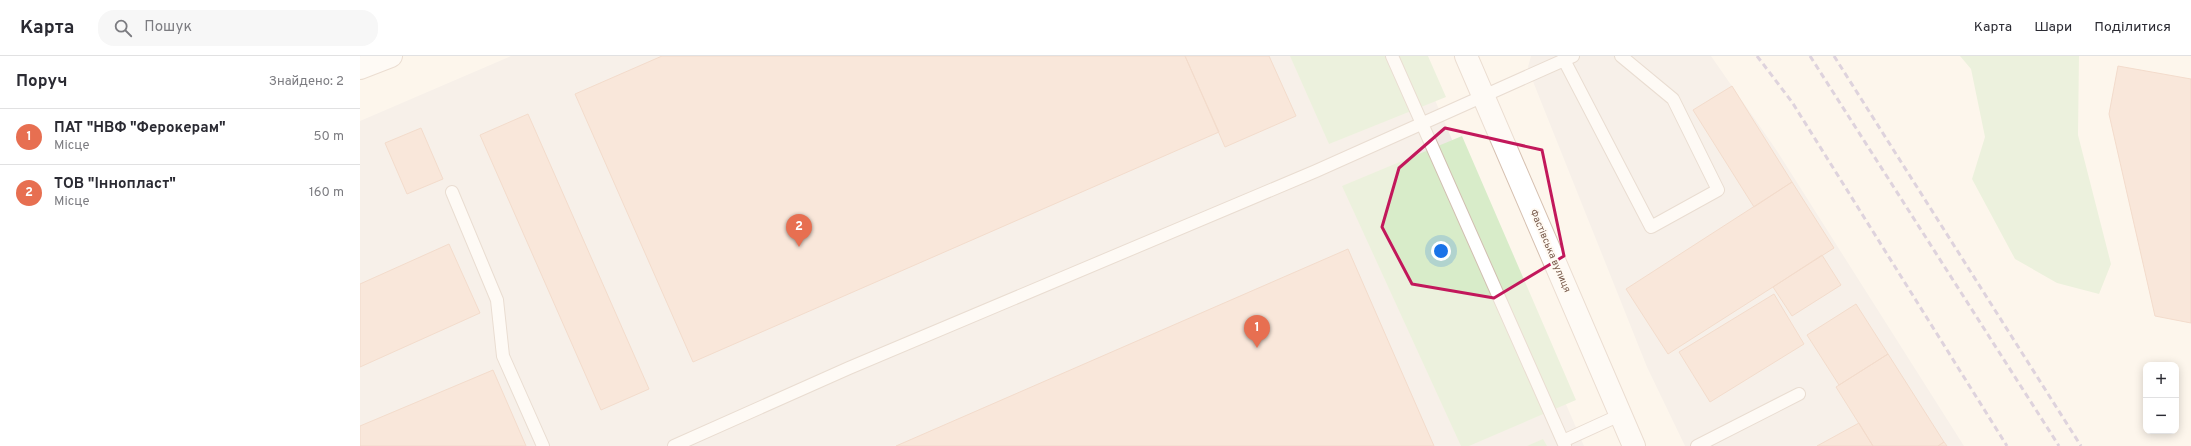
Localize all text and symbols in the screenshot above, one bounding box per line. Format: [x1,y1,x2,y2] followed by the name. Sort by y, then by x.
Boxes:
[98,10,378,46] search box
[20,16,74,40] text: Карта
[112,17,134,39] icon: search
[144,18,192,37] text: Пошук
[1974,19,2012,36] text: Карта
[2034,19,2072,36] text: Шари
[2094,19,2171,36] text: Поділитися
[16,71,68,93] text: Поруч
[269,74,344,90] text: Знайдено: 2
[54,119,226,138] text: ПАТ "НВФ "Ферокерам"
[26,129,32,145] text: 1
[314,129,344,145] text: 50 m
[54,138,89,154] text: Місце
[54,175,176,194] text: ТОВ "Іннопласт"
[25,185,33,201] text: 2
[309,185,344,201] text: 160 m
[54,194,89,210] text: Місце
[1527,208,1573,294] street label: Фастівська вулиця
[786,214,812,247] pin: 2
[1431,241,1451,261] your location
[1244,315,1270,348] pin: 1
[2143,362,2179,434] map controls
[2143,362,2179,398] button: +
[2143,398,2179,434] button: −

